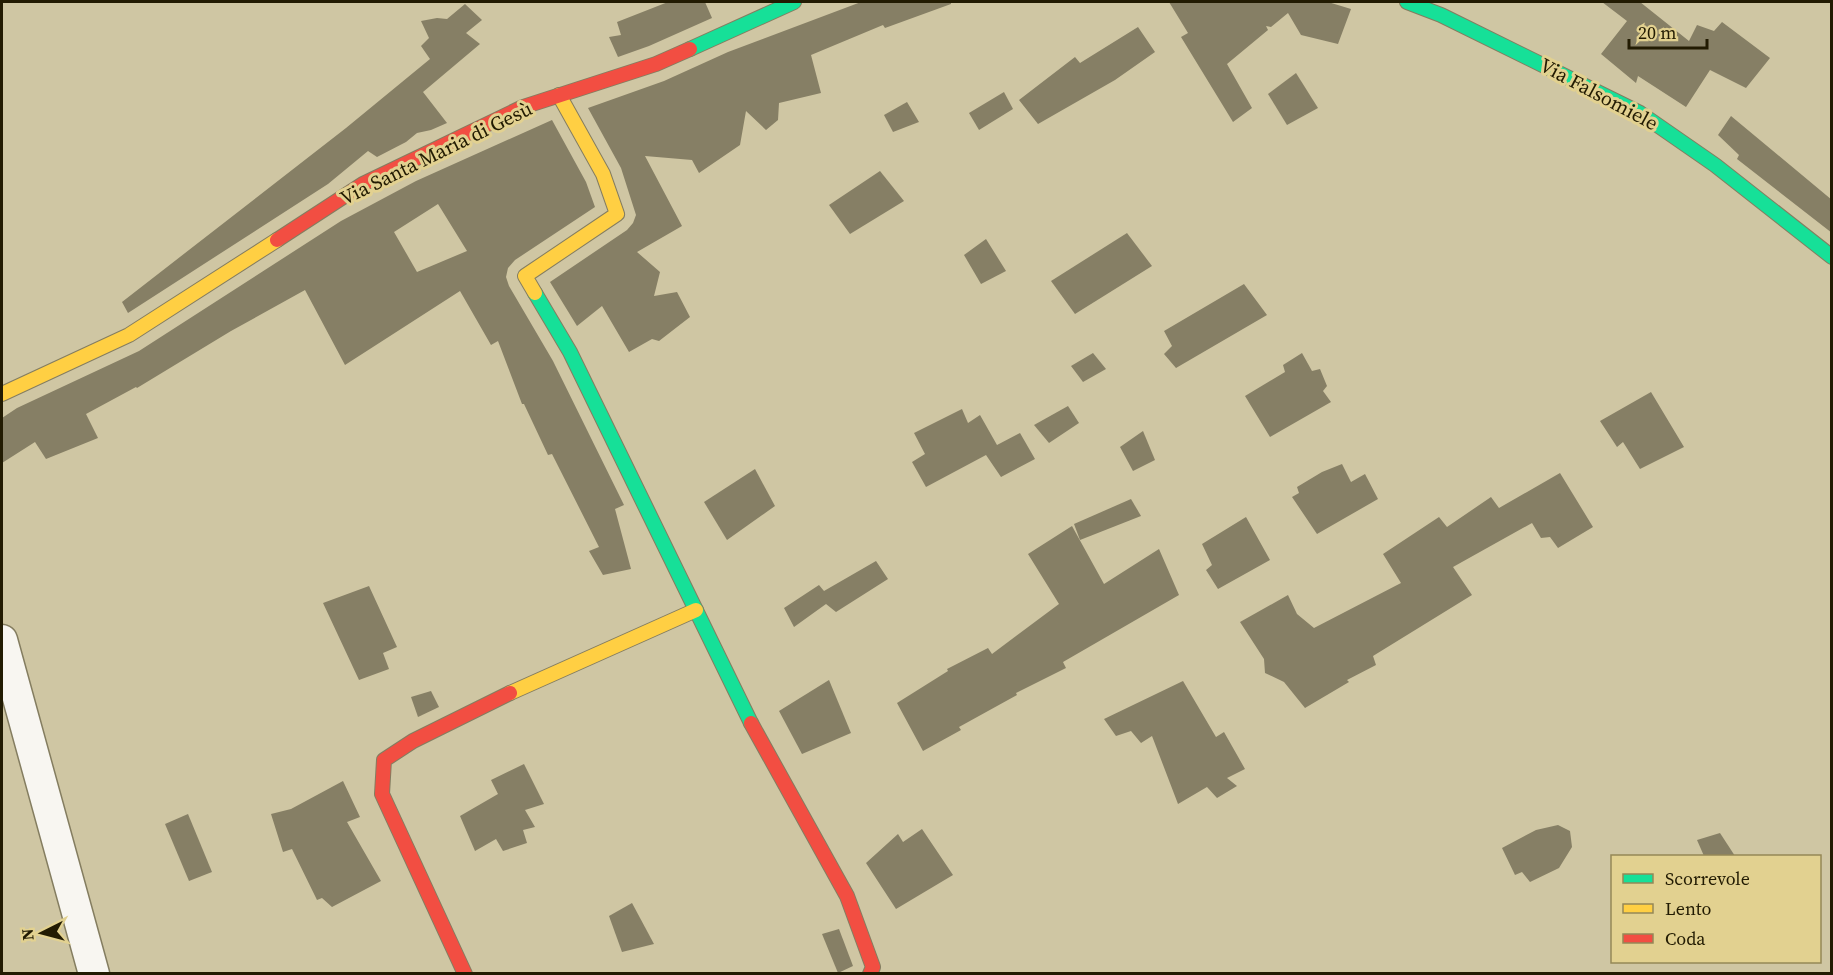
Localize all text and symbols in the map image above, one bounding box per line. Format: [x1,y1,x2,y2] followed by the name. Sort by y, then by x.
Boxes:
[1629,12,1707,50] scale bar
[1638,20,1676,45] text: 20 m
[1535,51,1663,137] street label: Via Falsomiele
[335,94,537,212] street label: Via Santa Maria di Gesù
[1611,855,1821,963] legend
[1665,866,1750,891] text: Scorrevole
[1665,896,1712,921] text: Lento
[12,903,72,963] north arrow
[1665,926,1706,951] text: Coda
[15,927,39,942] text: N

